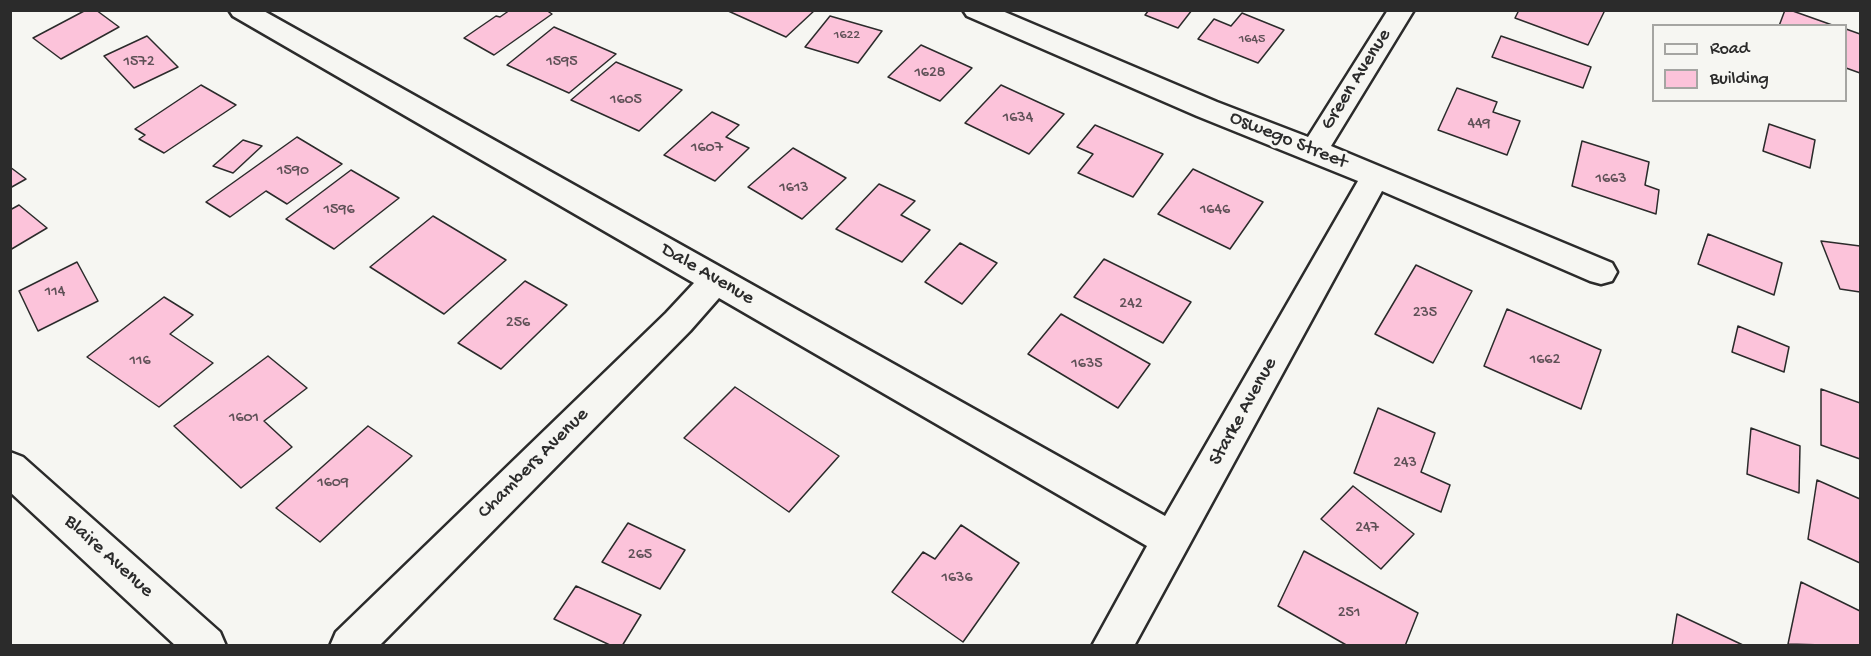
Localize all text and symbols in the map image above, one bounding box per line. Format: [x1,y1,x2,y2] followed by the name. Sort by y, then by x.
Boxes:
[1652,24,1847,102] legend
[1316,25,1398,135] street label: Green Avenue
[834,28,860,44] house number: 1622
[1239,32,1265,48] house number: 1645
[1710,39,1749,60] text: Road
[123,53,155,73] house number: 1572
[546,53,578,73] house number: 1595
[914,64,946,84] house number: 1628
[1710,69,1769,90] text: Building
[610,91,642,111] house number: 1605
[1226,106,1350,176] street label: Oswego Street
[1003,109,1033,129] house number: 1634
[1467,115,1491,135] house number: 449
[691,139,723,159] house number: 1607
[277,162,309,182] house number: 1590
[1596,170,1626,190] house number: 1663
[779,179,809,199] house number: 1613
[324,201,354,221] house number: 1596
[1200,201,1230,221] house number: 1646
[656,239,758,311] street label: Dale Avenue
[45,283,65,303] house number: 114
[1119,295,1143,315] house number: 242
[1413,304,1437,324] house number: 235
[506,314,530,334] house number: 256
[1530,351,1560,371] house number: 1662
[129,352,151,372] house number: 116
[1204,354,1284,470] street label: Starke Avenue
[1071,355,1103,375] house number: 1635
[474,404,594,524] street label: Chambers Avenue
[229,409,259,429] house number: 1601
[1393,454,1417,474] house number: 243
[317,474,349,494] house number: 1609
[58,510,158,604] street label: Blaire Avenue
[1355,519,1379,539] house number: 247
[628,546,652,566] house number: 265
[942,569,972,589] house number: 1636
[1338,604,1360,624] house number: 251

